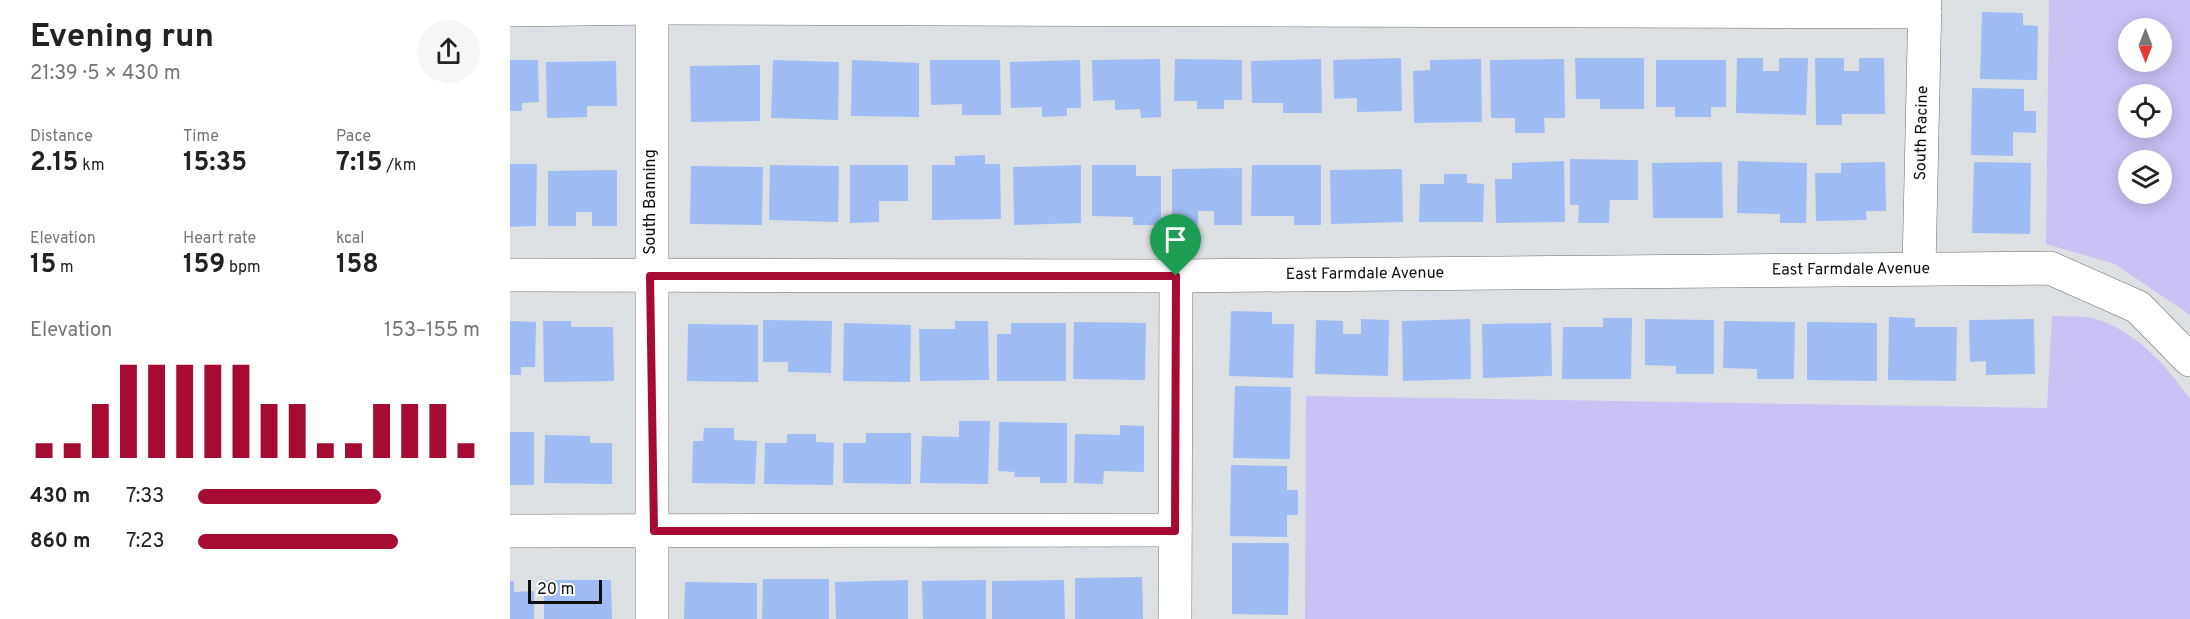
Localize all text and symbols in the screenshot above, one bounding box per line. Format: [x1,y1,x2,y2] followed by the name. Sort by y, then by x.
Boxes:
[30,17,214,59] text: Evening run
[2118,18,2172,72] north arrow
[2118,18,2172,204] map controls
[417,20,480,83] button: share
[30,61,181,87] text: 21:39 · 5 × 430 m
[2118,84,2172,138] button: locate
[1911,85,1933,181] street label: South Racine
[30,127,93,147] text: Distance
[183,127,219,147] text: Time
[336,127,371,147] text: Pace
[30,147,79,180] text: 2.15
[183,147,247,180] text: 15:35
[336,147,383,180] text: 7:15
[641,149,661,255] street label: South Banning
[2118,150,2172,204] button: layers
[79,156,104,176] text: km
[383,156,416,176] text: /km
[1150,214,1201,276] pin
[1159,223,1192,256] icon: arrive
[30,229,96,249] text: Elevation
[183,229,256,249] text: Heart rate
[336,229,364,249] text: kcal
[30,249,56,282] text: 15
[183,249,225,282] text: 159
[336,249,379,282] text: 158
[56,258,74,278] text: m
[225,258,260,278] text: bpm
[1772,259,1930,281] street label: East Farmdale Avenue
[1286,264,1444,285] street label: East Farmdale Avenue
[30,318,112,344] text: Elevation
[384,318,480,344] text: 153–155 m
[30,484,90,510] text: 430 m
[126,484,164,510] text: 7:33
[30,529,91,555] text: 860 m
[126,529,164,555] text: 7:23
[528,577,602,604] scale bar
[537,580,574,600] text: 20 m

